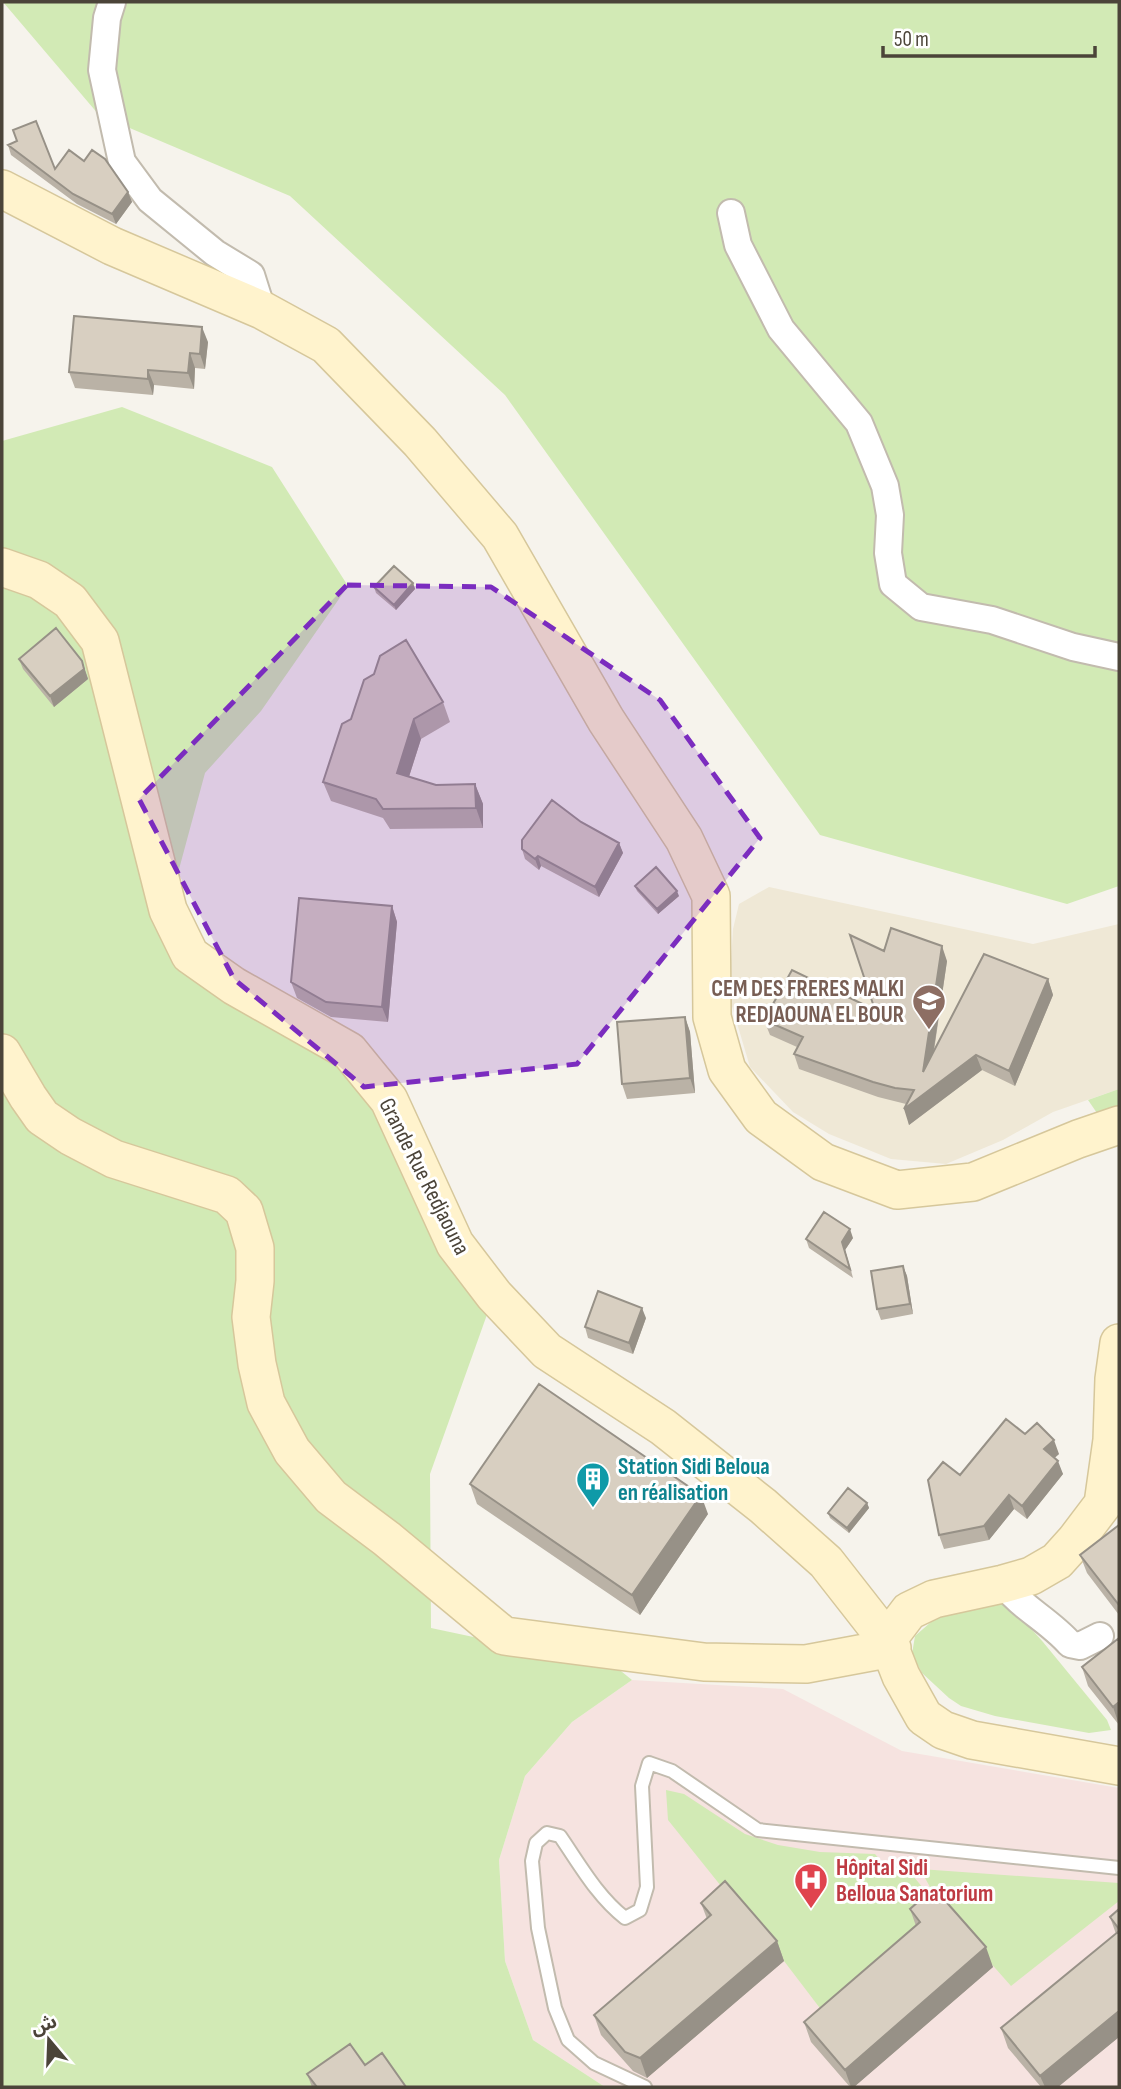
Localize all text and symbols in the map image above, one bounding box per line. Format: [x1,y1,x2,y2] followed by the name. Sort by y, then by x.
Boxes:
[883,14,1095,58] scale bar
[894,27,929,52] text: 50 m
[711,975,904,1029] place label: CEM DES FRERES MALKI REDJAOUNA EL BOUR
[910,982,948,1031] school or university icon: CEM DES FRERES MALKI REDJAOUNA EL BOUR
[373,1093,476,1259] street label: Grande Rue Redjaouna
[618,1453,770,1507] place label: Station Sidi Beloua en réalisation
[574,1460,612,1509] building icon: Station Sidi Beloua en réalisation
[836,1854,993,1908] place label: Hôpital Sidi Belloua Sanatorium
[792,1861,830,1910] hospital icon: Hôpital Sidi Belloua Sanatorium
[14,2005,84,2075] north arrow
[28,2010,60,2040] text: ش

